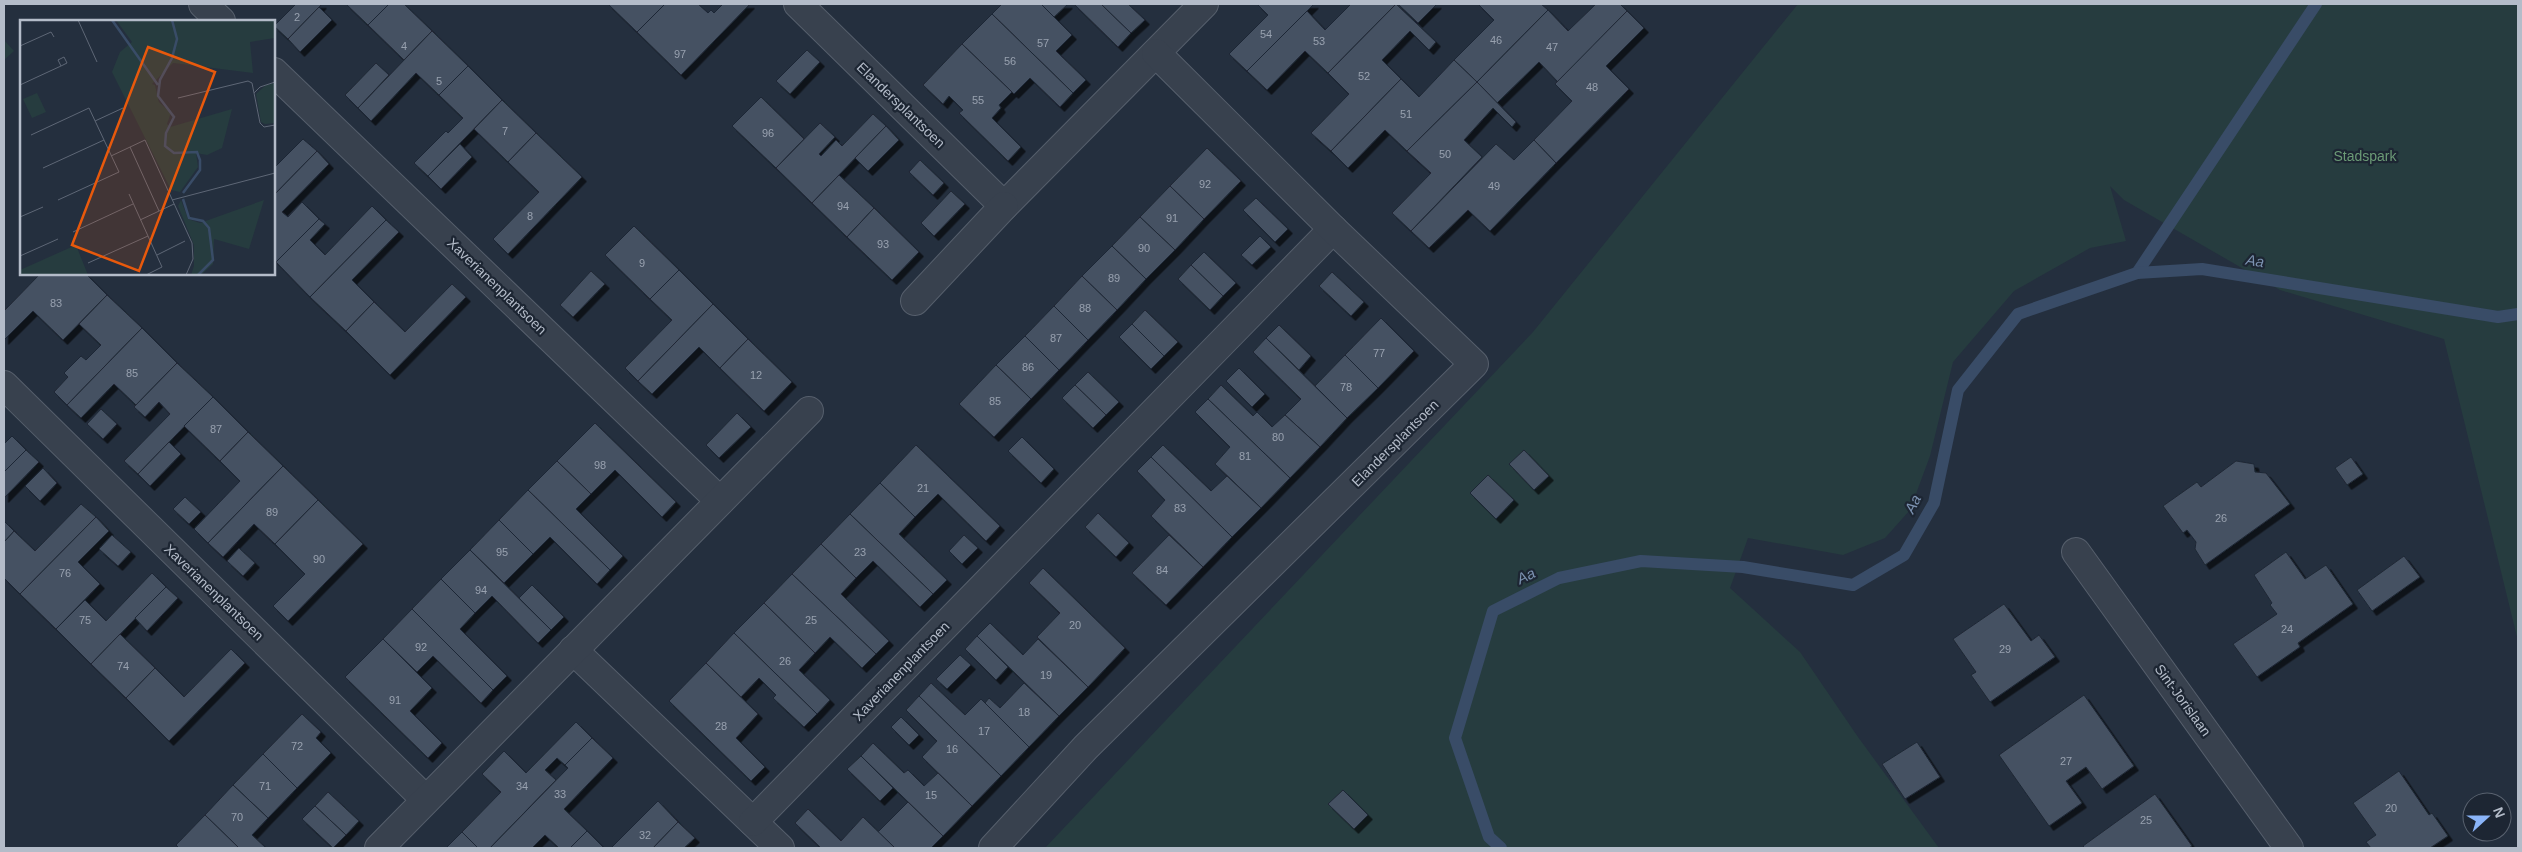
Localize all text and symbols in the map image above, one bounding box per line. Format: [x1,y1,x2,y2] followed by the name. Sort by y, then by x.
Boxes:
[294,11,300,23] house number: 2
[20,20,275,275] inset map
[1260,28,1272,40] house number: 54
[1490,34,1502,46] house number: 46
[1313,35,1325,47] house number: 53
[1037,37,1049,49] house number: 57
[401,40,407,52] house number: 4
[1546,41,1558,53] house number: 47
[674,48,686,60] house number: 97
[1004,55,1016,67] house number: 56
[854,59,948,151] street label: Elandersplantsoen
[1358,70,1370,82] house number: 52
[436,75,442,87] house number: 5
[1586,81,1598,93] house number: 48
[972,94,984,106] house number: 55
[1400,108,1412,120] house number: 51
[502,125,508,137] house number: 7
[762,127,774,139] house number: 96
[1439,148,1451,160] house number: 50
[2333,148,2398,164] park label: Stadspark
[1199,178,1211,190] house number: 92
[1488,180,1500,192] house number: 49
[837,200,849,212] house number: 94
[527,210,533,222] house number: 8
[1166,212,1178,224] house number: 91
[444,235,550,337] street label: Xaverianenplantsoen
[877,238,889,250] house number: 93
[1138,242,1150,254] house number: 90
[2244,251,2265,270] water label: Aa
[639,257,645,269] house number: 9
[1108,272,1120,284] house number: 89
[50,297,62,309] house number: 83
[1079,302,1091,314] house number: 88
[1050,332,1062,344] house number: 87
[1373,347,1385,359] house number: 77
[1022,361,1034,373] house number: 86
[126,367,138,379] house number: 85
[750,369,762,381] house number: 12
[1340,381,1352,393] house number: 78
[989,395,1001,407] house number: 85
[1348,396,1442,490] street label: Elandersplantsoen
[210,423,222,435] house number: 87
[1272,431,1284,443] house number: 80
[1239,450,1251,462] house number: 81
[594,459,606,471] house number: 98
[917,482,929,494] house number: 21
[1900,492,1924,517] water label: Aa
[1174,502,1186,514] house number: 83
[266,506,278,518] house number: 89
[2215,512,2227,524] house number: 26
[161,541,267,643] street label: Xaverianenplantsoen
[496,546,508,558] house number: 95
[854,546,866,558] house number: 23
[313,553,325,565] house number: 90
[1156,564,1168,576] house number: 84
[1513,564,1538,588] water label: Aa
[59,567,71,579] house number: 76
[475,584,487,596] house number: 94
[79,614,91,626] house number: 75
[805,614,817,626] house number: 25
[850,618,952,724] street label: Xaverianenplantsoen
[1069,619,1081,631] house number: 20
[2281,623,2293,635] house number: 24
[415,641,427,653] house number: 92
[1999,643,2011,655] house number: 29
[779,655,791,667] house number: 26
[117,660,129,672] house number: 74
[2152,661,2214,739] street label: Sint-Jorislaan
[1040,669,1052,681] house number: 19
[389,694,401,706] house number: 91
[1018,706,1030,718] house number: 18
[715,720,727,732] house number: 28
[978,725,990,737] house number: 17
[291,740,303,752] house number: 72
[946,743,958,755] house number: 16
[2060,755,2072,767] house number: 27
[259,780,271,792] house number: 71
[516,780,528,792] house number: 34
[554,788,566,800] house number: 33
[925,789,937,801] house number: 15
[2462,792,2512,842] north arrow
[2385,802,2397,814] house number: 20
[2490,805,2508,820] text: N
[231,811,243,823] house number: 70
[2140,814,2152,826] house number: 25
[639,829,651,841] house number: 32

